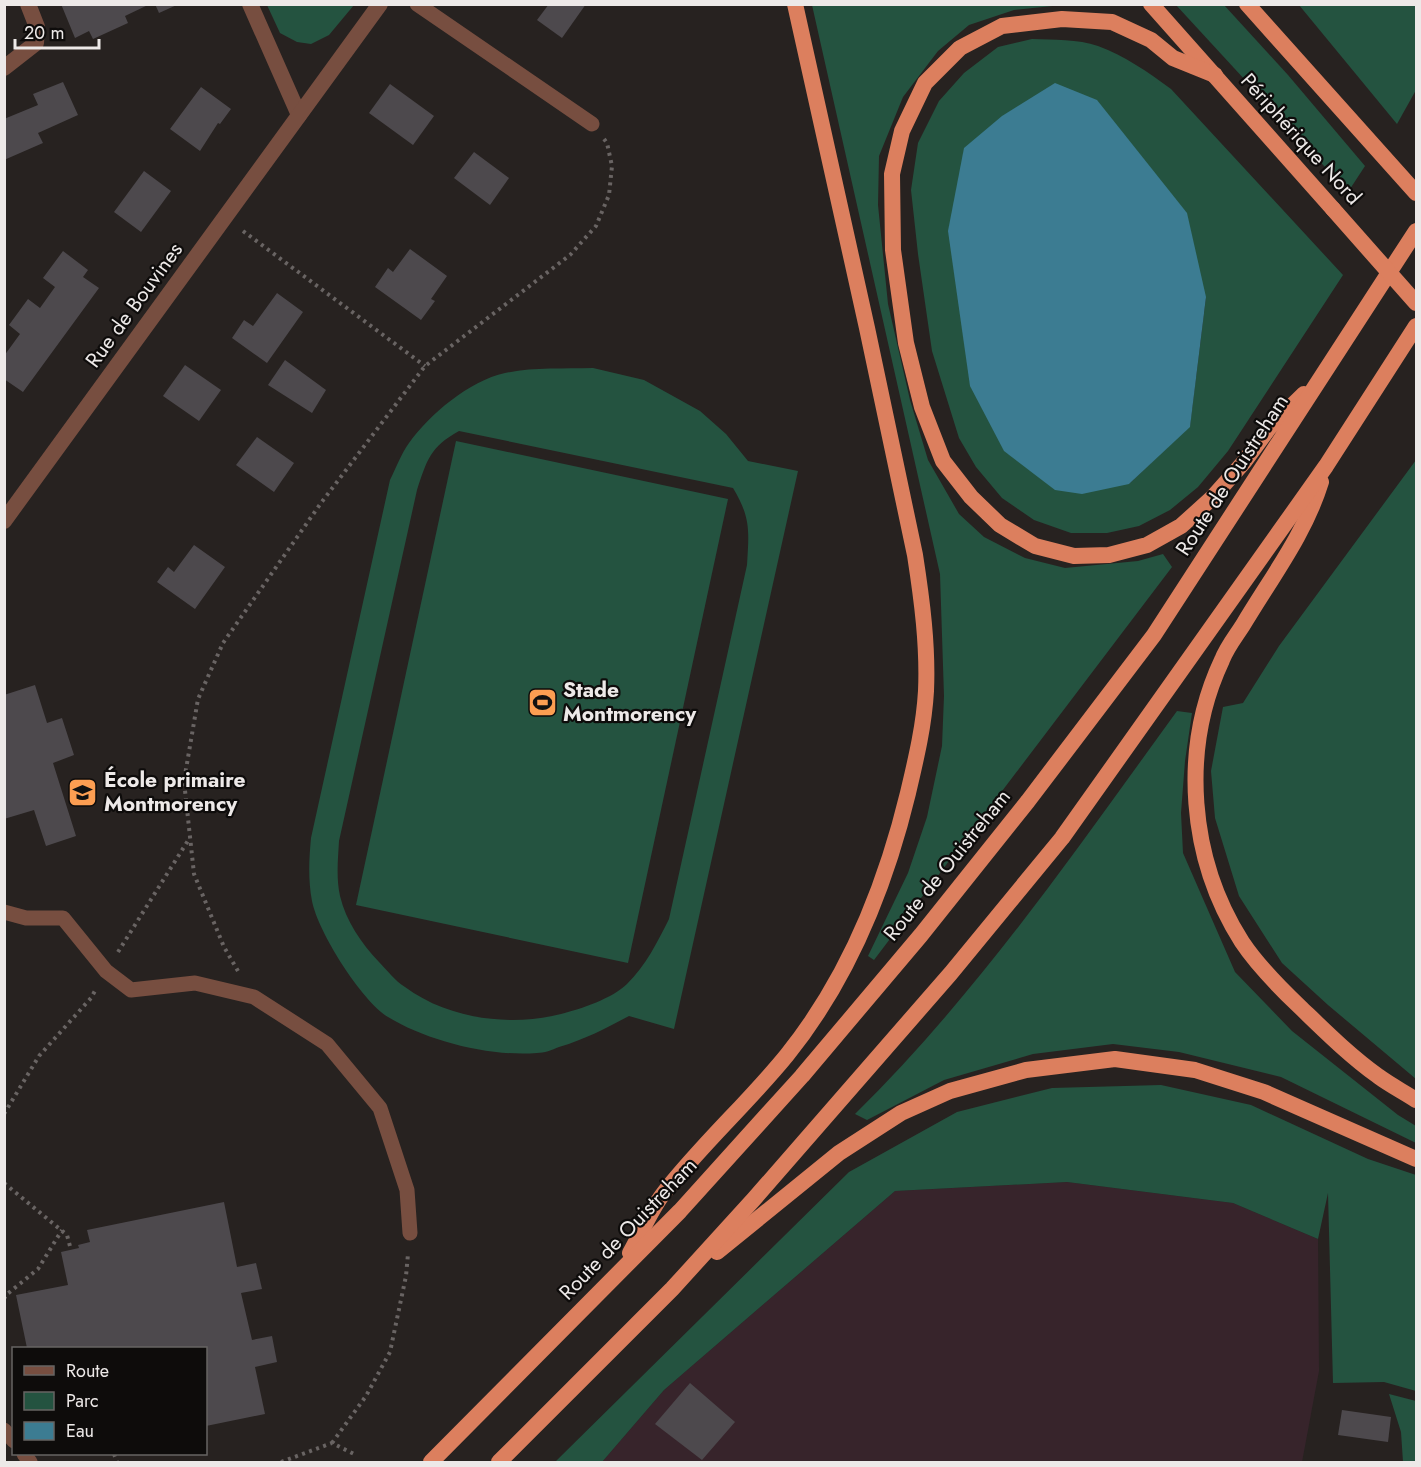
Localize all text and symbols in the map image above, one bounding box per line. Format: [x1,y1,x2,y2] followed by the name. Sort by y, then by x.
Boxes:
[15,12,99,50] scale bar
[24,20,64,46] text: 20 m
[1234,67,1368,211] street label: Périphérique Nord
[78,236,190,374] street label: Rue de Bouvines
[1168,388,1296,562] street label: Route de Ouistreham
[563,675,697,729] place label: Stade Montmorency
[526,686,558,718] sports icon: Stade Montmorency
[104,765,246,819] place label: École primaire Montmorency
[67,776,99,808] school or university icon: École primaire Montmorency
[876,783,1018,947] street label: Route de Ouistreham
[552,1151,704,1307] street label: Route de Ouistreham
[12,1347,207,1455] legend
[66,1358,109,1384] text: Route
[66,1388,99,1414] text: Parc
[66,1418,94,1444] text: Eau

